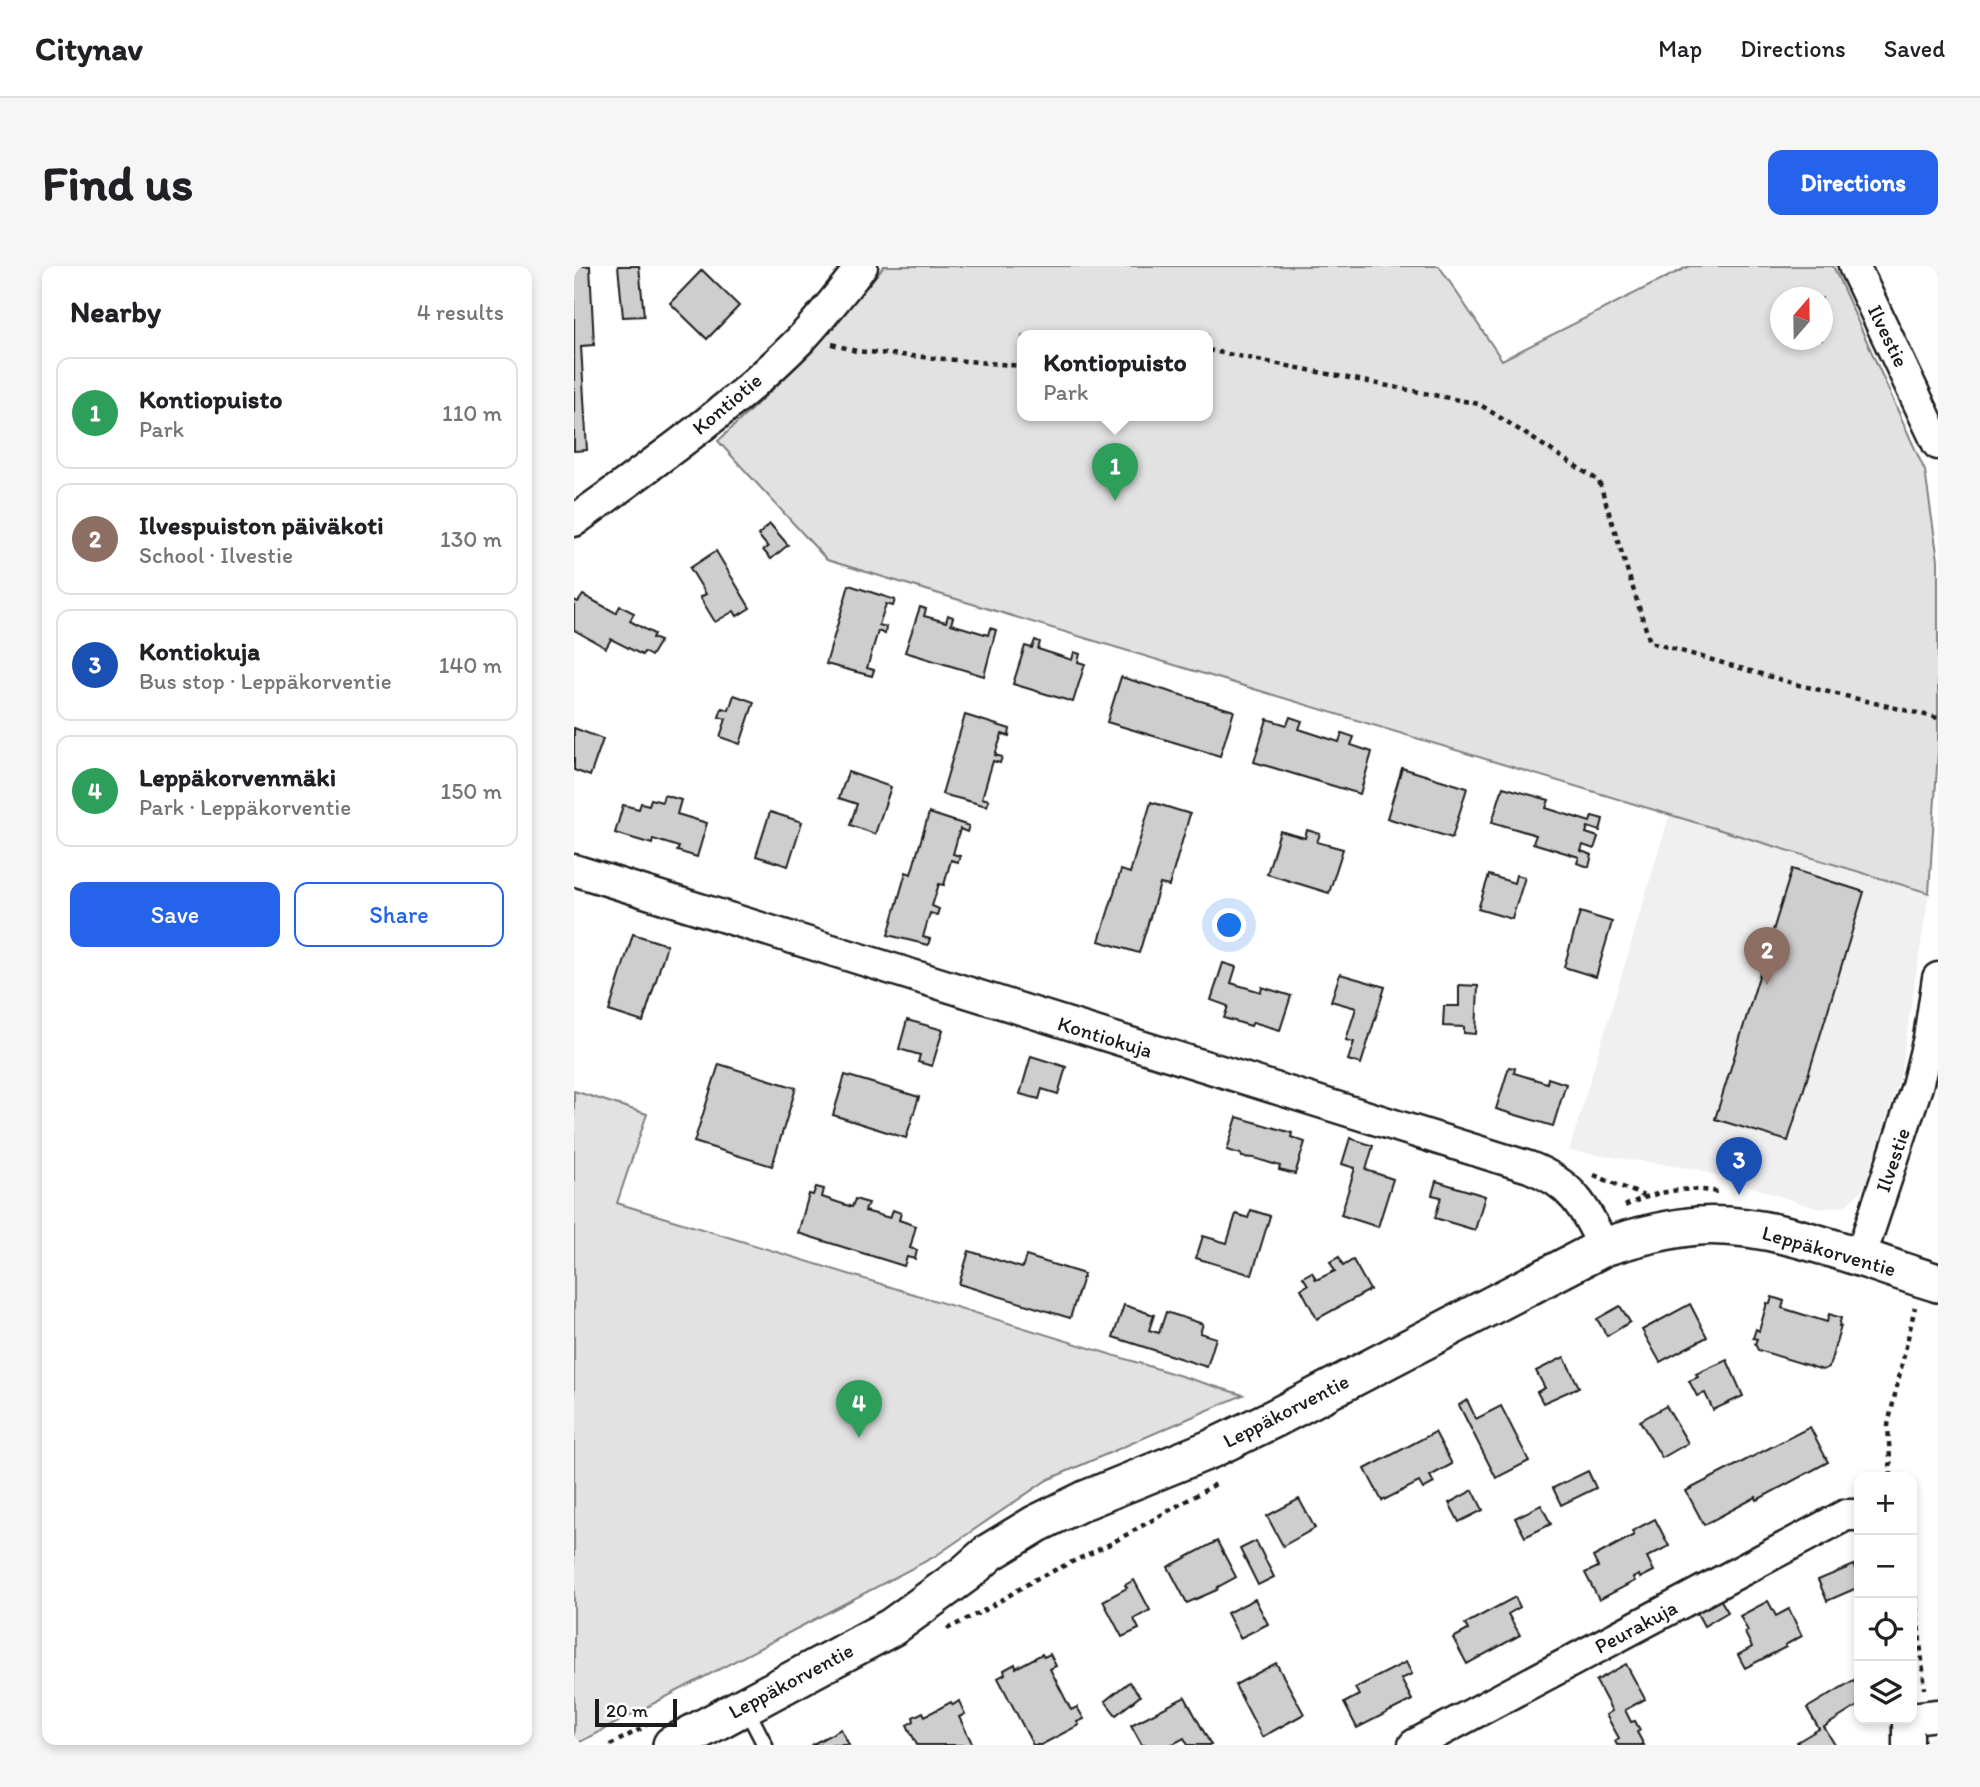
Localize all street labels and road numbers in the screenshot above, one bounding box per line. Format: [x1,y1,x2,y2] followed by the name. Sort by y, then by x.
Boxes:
[1863,300,1914,371] street label: Ilvestie
[687,367,767,440] street label: Kontiotie
[1055,1010,1156,1063] street label: Kontiokuja
[1870,1124,1915,1195] street label: Ilvestie
[1759,1219,1899,1282] street label: Leppäkorventie
[1219,1368,1353,1453] street label: Leppäkorventie
[1590,1594,1681,1659] street label: Peurakuja
[724,1637,858,1724] street label: Leppäkorventie

